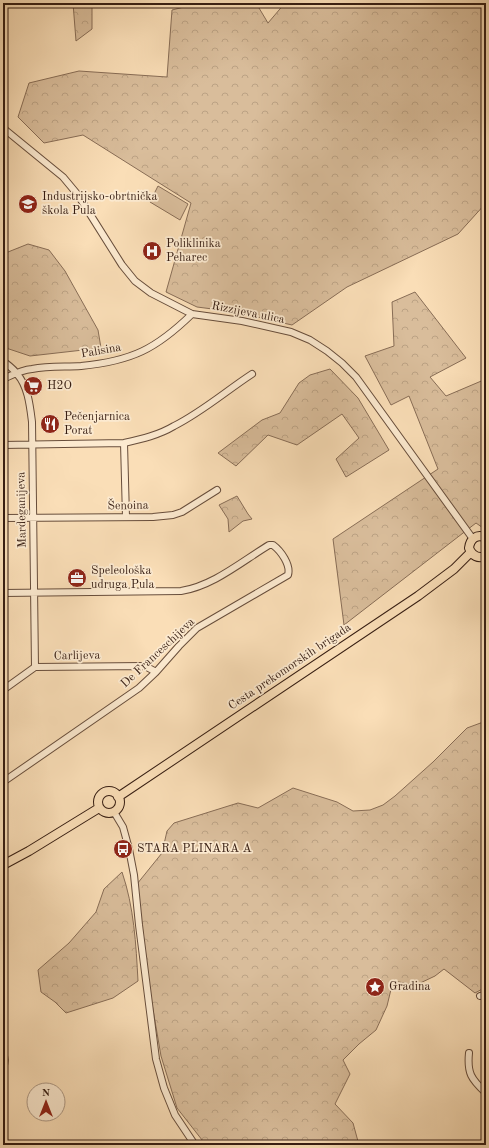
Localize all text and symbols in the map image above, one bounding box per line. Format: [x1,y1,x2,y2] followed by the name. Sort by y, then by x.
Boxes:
[42,191,158,217] place label: Industrijsko-obrtnička škola Pula
[17,193,39,215] school or university icon: Industrijsko-obrtnička škola Pula
[166,238,221,264] place label: Poliklinika Peharec
[141,240,163,262] hospital icon: Poliklinika Peharec
[210,300,286,326] street label: Rizzijeva ulica
[80,342,122,360] street label: Palisina
[22,375,44,397] supermarket icon: H2O
[47,380,72,392] place label: H2O
[64,411,130,437] place label: Pečenjarnica Porat
[39,413,61,435] restaurant icon: Pečenjarnica Porat
[15,472,29,548] street label: Mardeganijeva
[107,496,149,512] street label: Šenoina
[91,565,155,591] place label: Speleološka udruga Pula
[66,567,88,589] office icon: Speleološka udruga Pula
[119,616,197,690] street label: De Franceschijeva
[227,621,354,713] street label: Cesta prekomorskih brigada
[54,650,100,662] street label: Carlijeva
[112,838,134,860] bus stop icon: STARA PLINARA A
[137,843,252,855] place label: STARA PLINARA A
[364,976,386,998] place icon: Gradina
[389,981,430,993] place label: Gradina
[26,1082,66,1122] north arrow
[42,1088,51,1099] text: N

